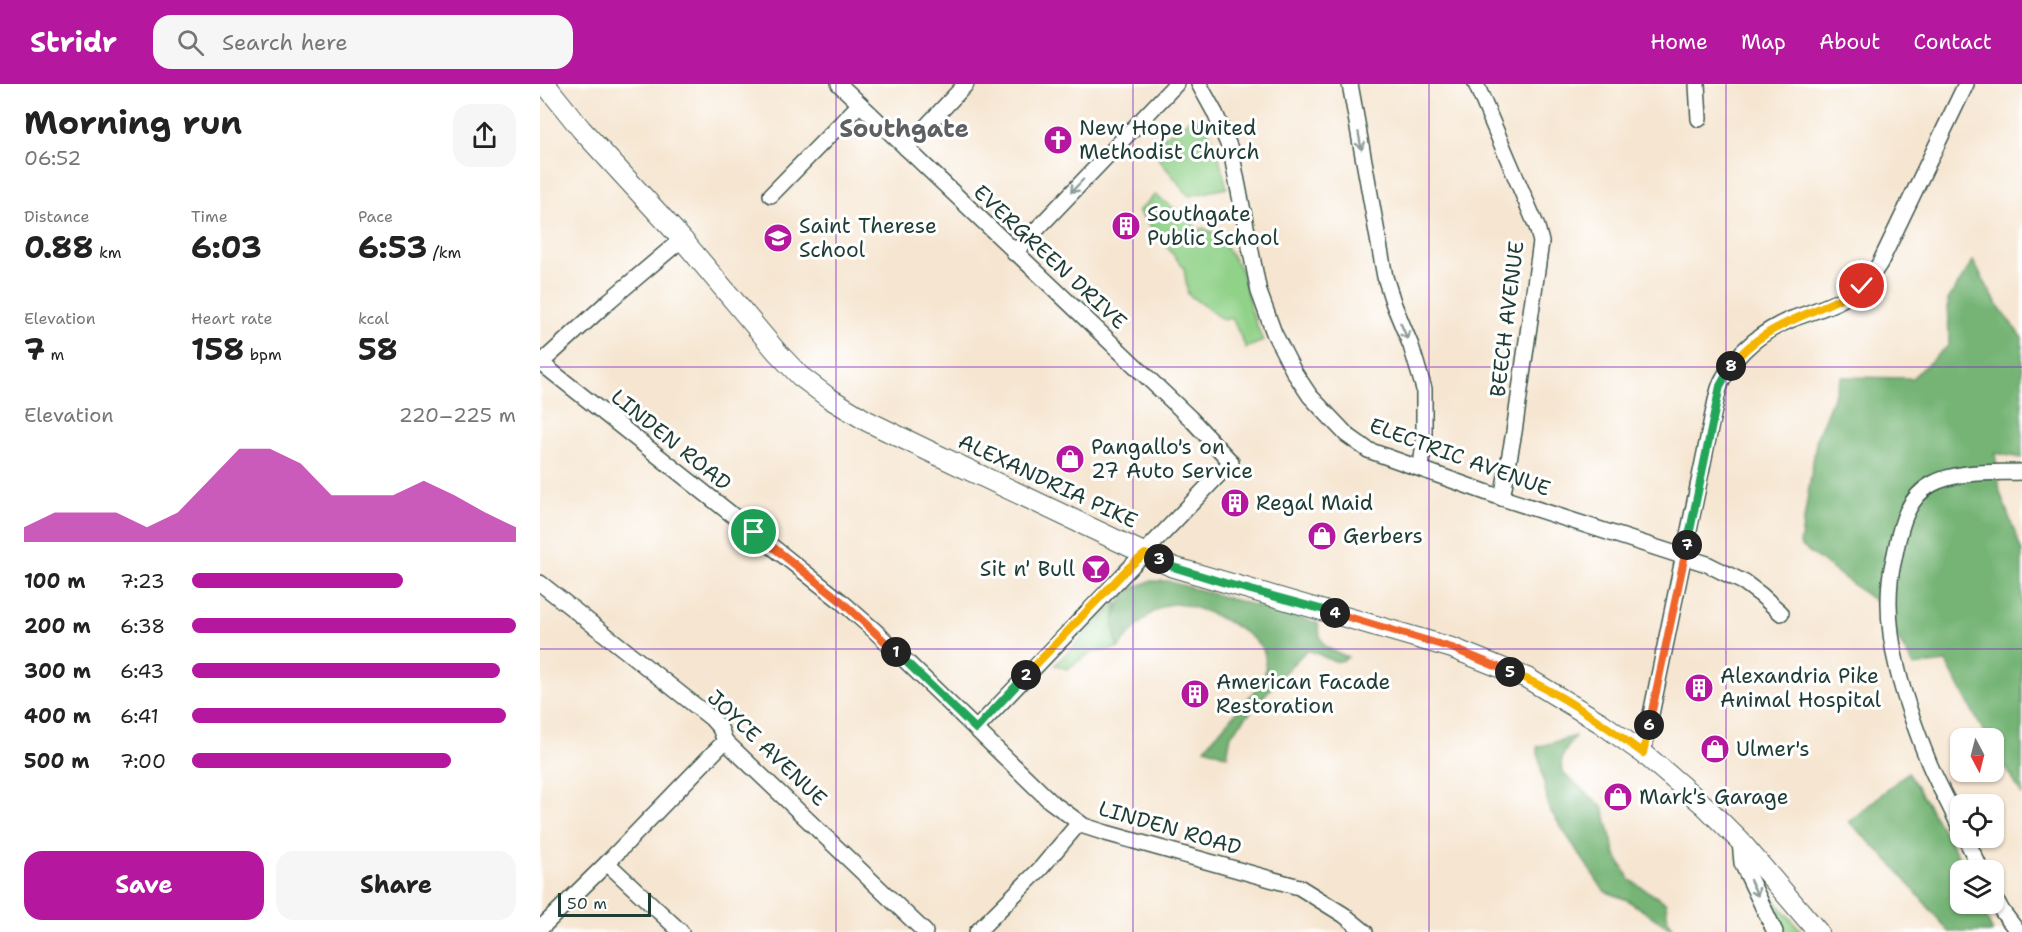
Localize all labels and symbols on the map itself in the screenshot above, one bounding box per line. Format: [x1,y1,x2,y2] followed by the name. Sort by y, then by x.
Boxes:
[839,113,969,145] district label: Southgate
[1079,114,1260,166] place label: New Hope United Methodist Church
[1042,124,1074,156] church icon: New Hope United Methodist Church
[1355,131,1366,151] one-way arrow
[967,178,1133,336] street label: EVERGREEN DRIVE
[1069,179,1084,194] one-way arrow
[1147,200,1280,252] place label: Southgate Public School
[1110,210,1142,242] building icon: Southgate Public School
[799,212,937,264] place label: Saint Therese School
[762,222,794,254] school or university icon: Saint Therese School
[1484,239,1530,399] street label: BEECH AVENUE
[1836,260,1887,311] pin
[1399,321,1411,339] one-way arrow
[1716,351,1746,381] pin: 8
[605,383,737,497] street label: LINDEN ROAD
[1366,411,1554,503] street label: ELECTRIC AVENUE
[954,427,1142,535] street label: ALEXANDRIA PIKE
[1091,433,1253,485] place label: Pangallo's on 27 Auto Service
[1054,443,1086,475] shop icon: Pangallo's on 27 Auto Service
[1219,487,1251,519] building icon: Regal Maid
[1256,489,1373,517] place label: Regal Maid
[728,506,779,557] pin
[1306,520,1338,552] shop icon: Gerbers
[1343,522,1423,550] place label: Gerbers
[1672,530,1702,560] pin: 7
[1144,544,1174,574] pin: 3
[1080,553,1112,585] bar icon: Sit n' Bull
[980,555,1076,583] place label: Sit n' Bull
[1320,598,1350,628] pin: 4
[881,637,911,667] pin: 1
[1495,657,1525,687] pin: 5
[1011,660,1041,690] pin: 2
[1720,662,1882,714] place label: Alexandria Pike Animal Hospital
[1216,668,1390,720] place label: American Facade Restoration
[1683,672,1715,704] building icon: Alexandria Pike Animal Hospital
[1179,678,1211,710] building icon: American Facade Restoration
[701,684,833,812] street label: JOYCE AVENUE
[1634,710,1664,740] pin: 6
[1950,728,2004,782] north arrow
[1699,733,1731,765] shop icon: Ulmer's
[1736,735,1810,763] place label: Ulmer's
[1602,781,1634,813] shop icon: Mark's Garage
[1639,783,1789,811] place label: Mark's Garage
[1095,794,1245,862] street label: LINDEN ROAD
[1748,878,1760,896] one-way arrow
[558,890,651,918] scale bar

